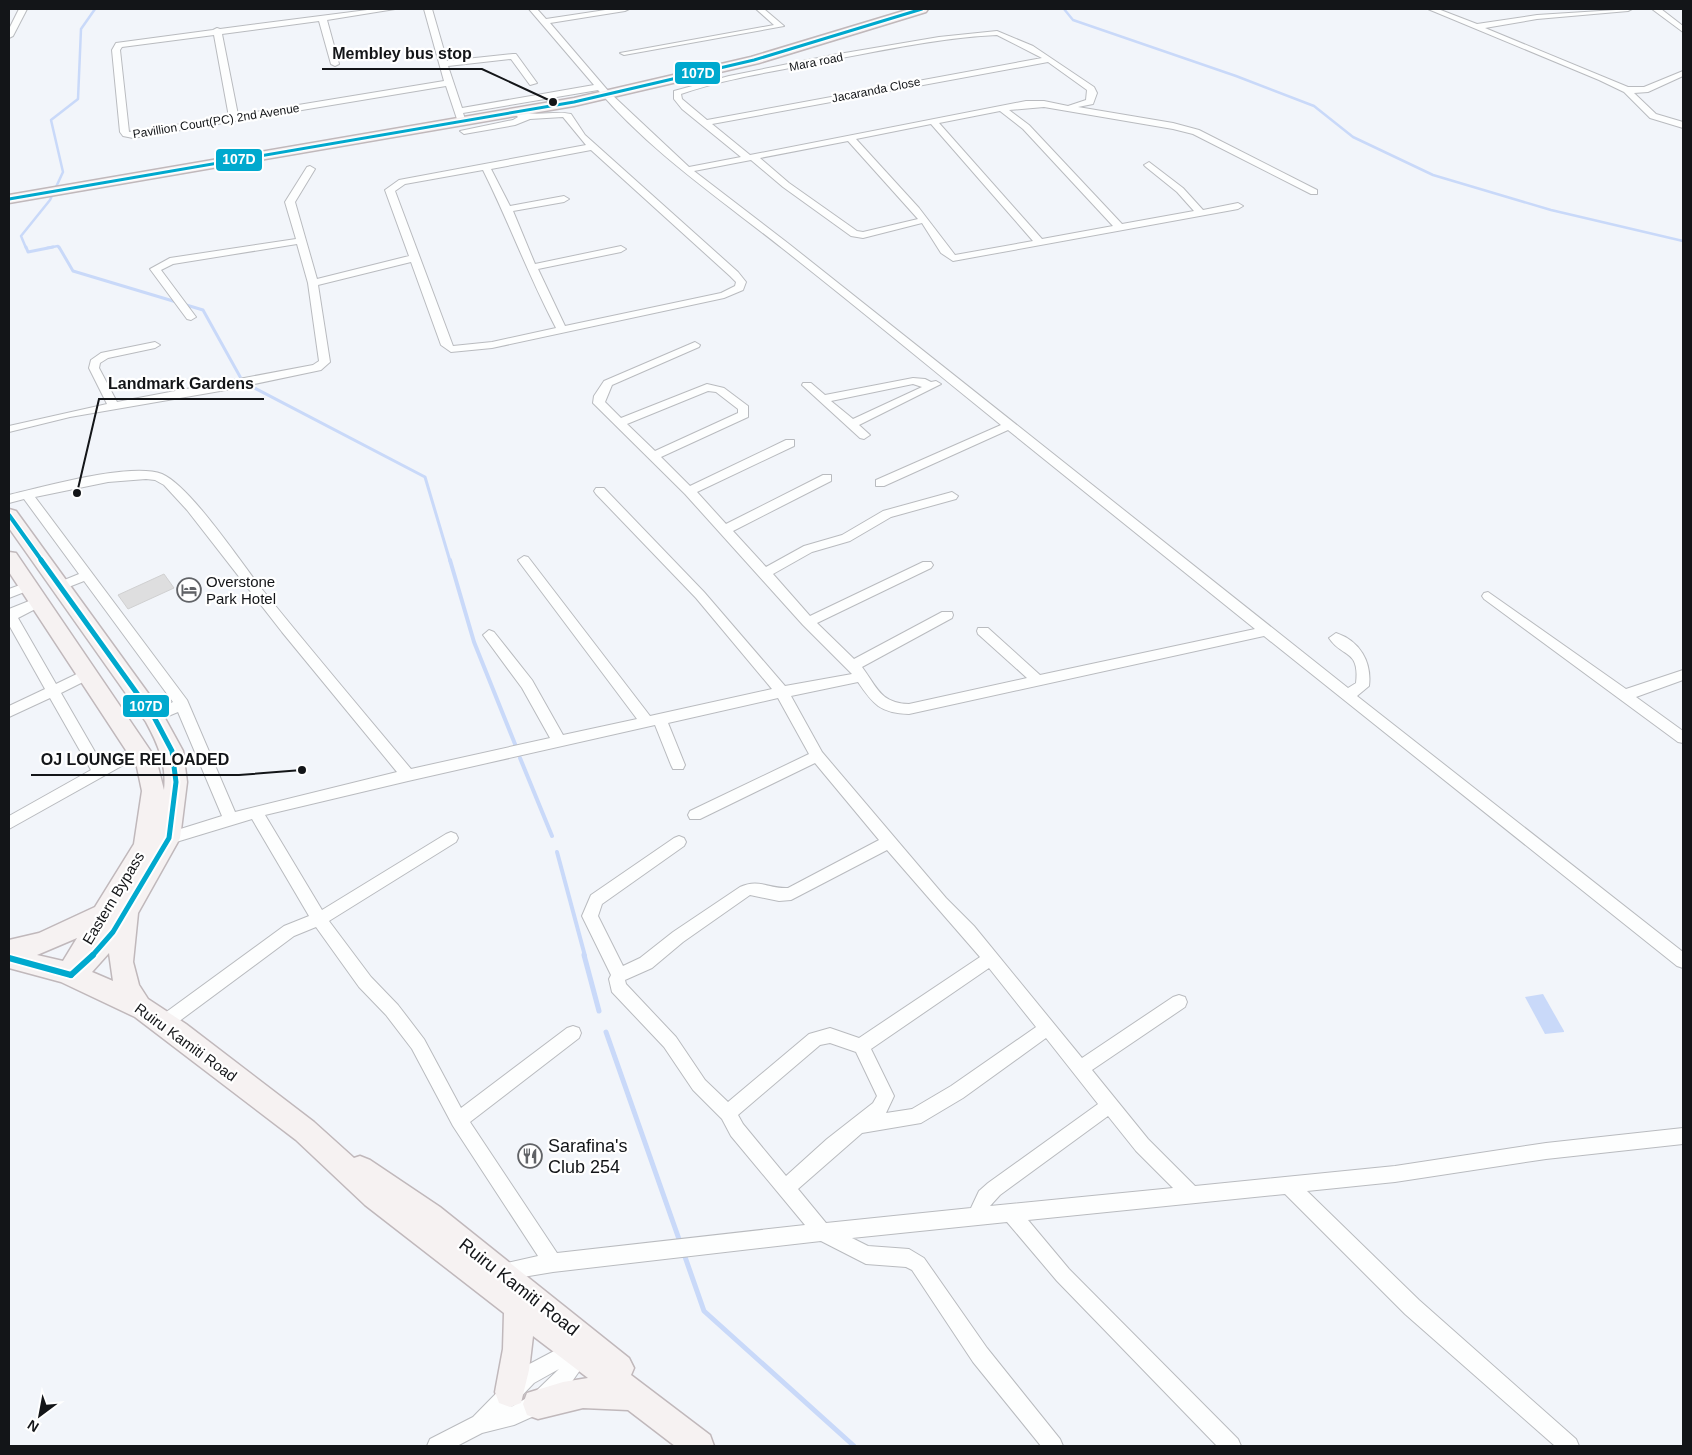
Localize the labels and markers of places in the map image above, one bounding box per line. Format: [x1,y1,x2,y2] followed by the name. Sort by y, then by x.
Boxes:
[322,38,482,69] callout: Membley bus stop
[99,368,264,399] callout: Landmark Gardens
[206,573,276,607] place label: Overstone Park Hotel
[176,577,202,603] hotel icon: Overstone Park Hotel
[31,744,239,775] callout: OJ LOUNGE RELOADED
[548,1136,627,1177] place label: Sarafina's Club 254
[517,1143,543,1169] restaurant icon: Sarafina's Club 254

